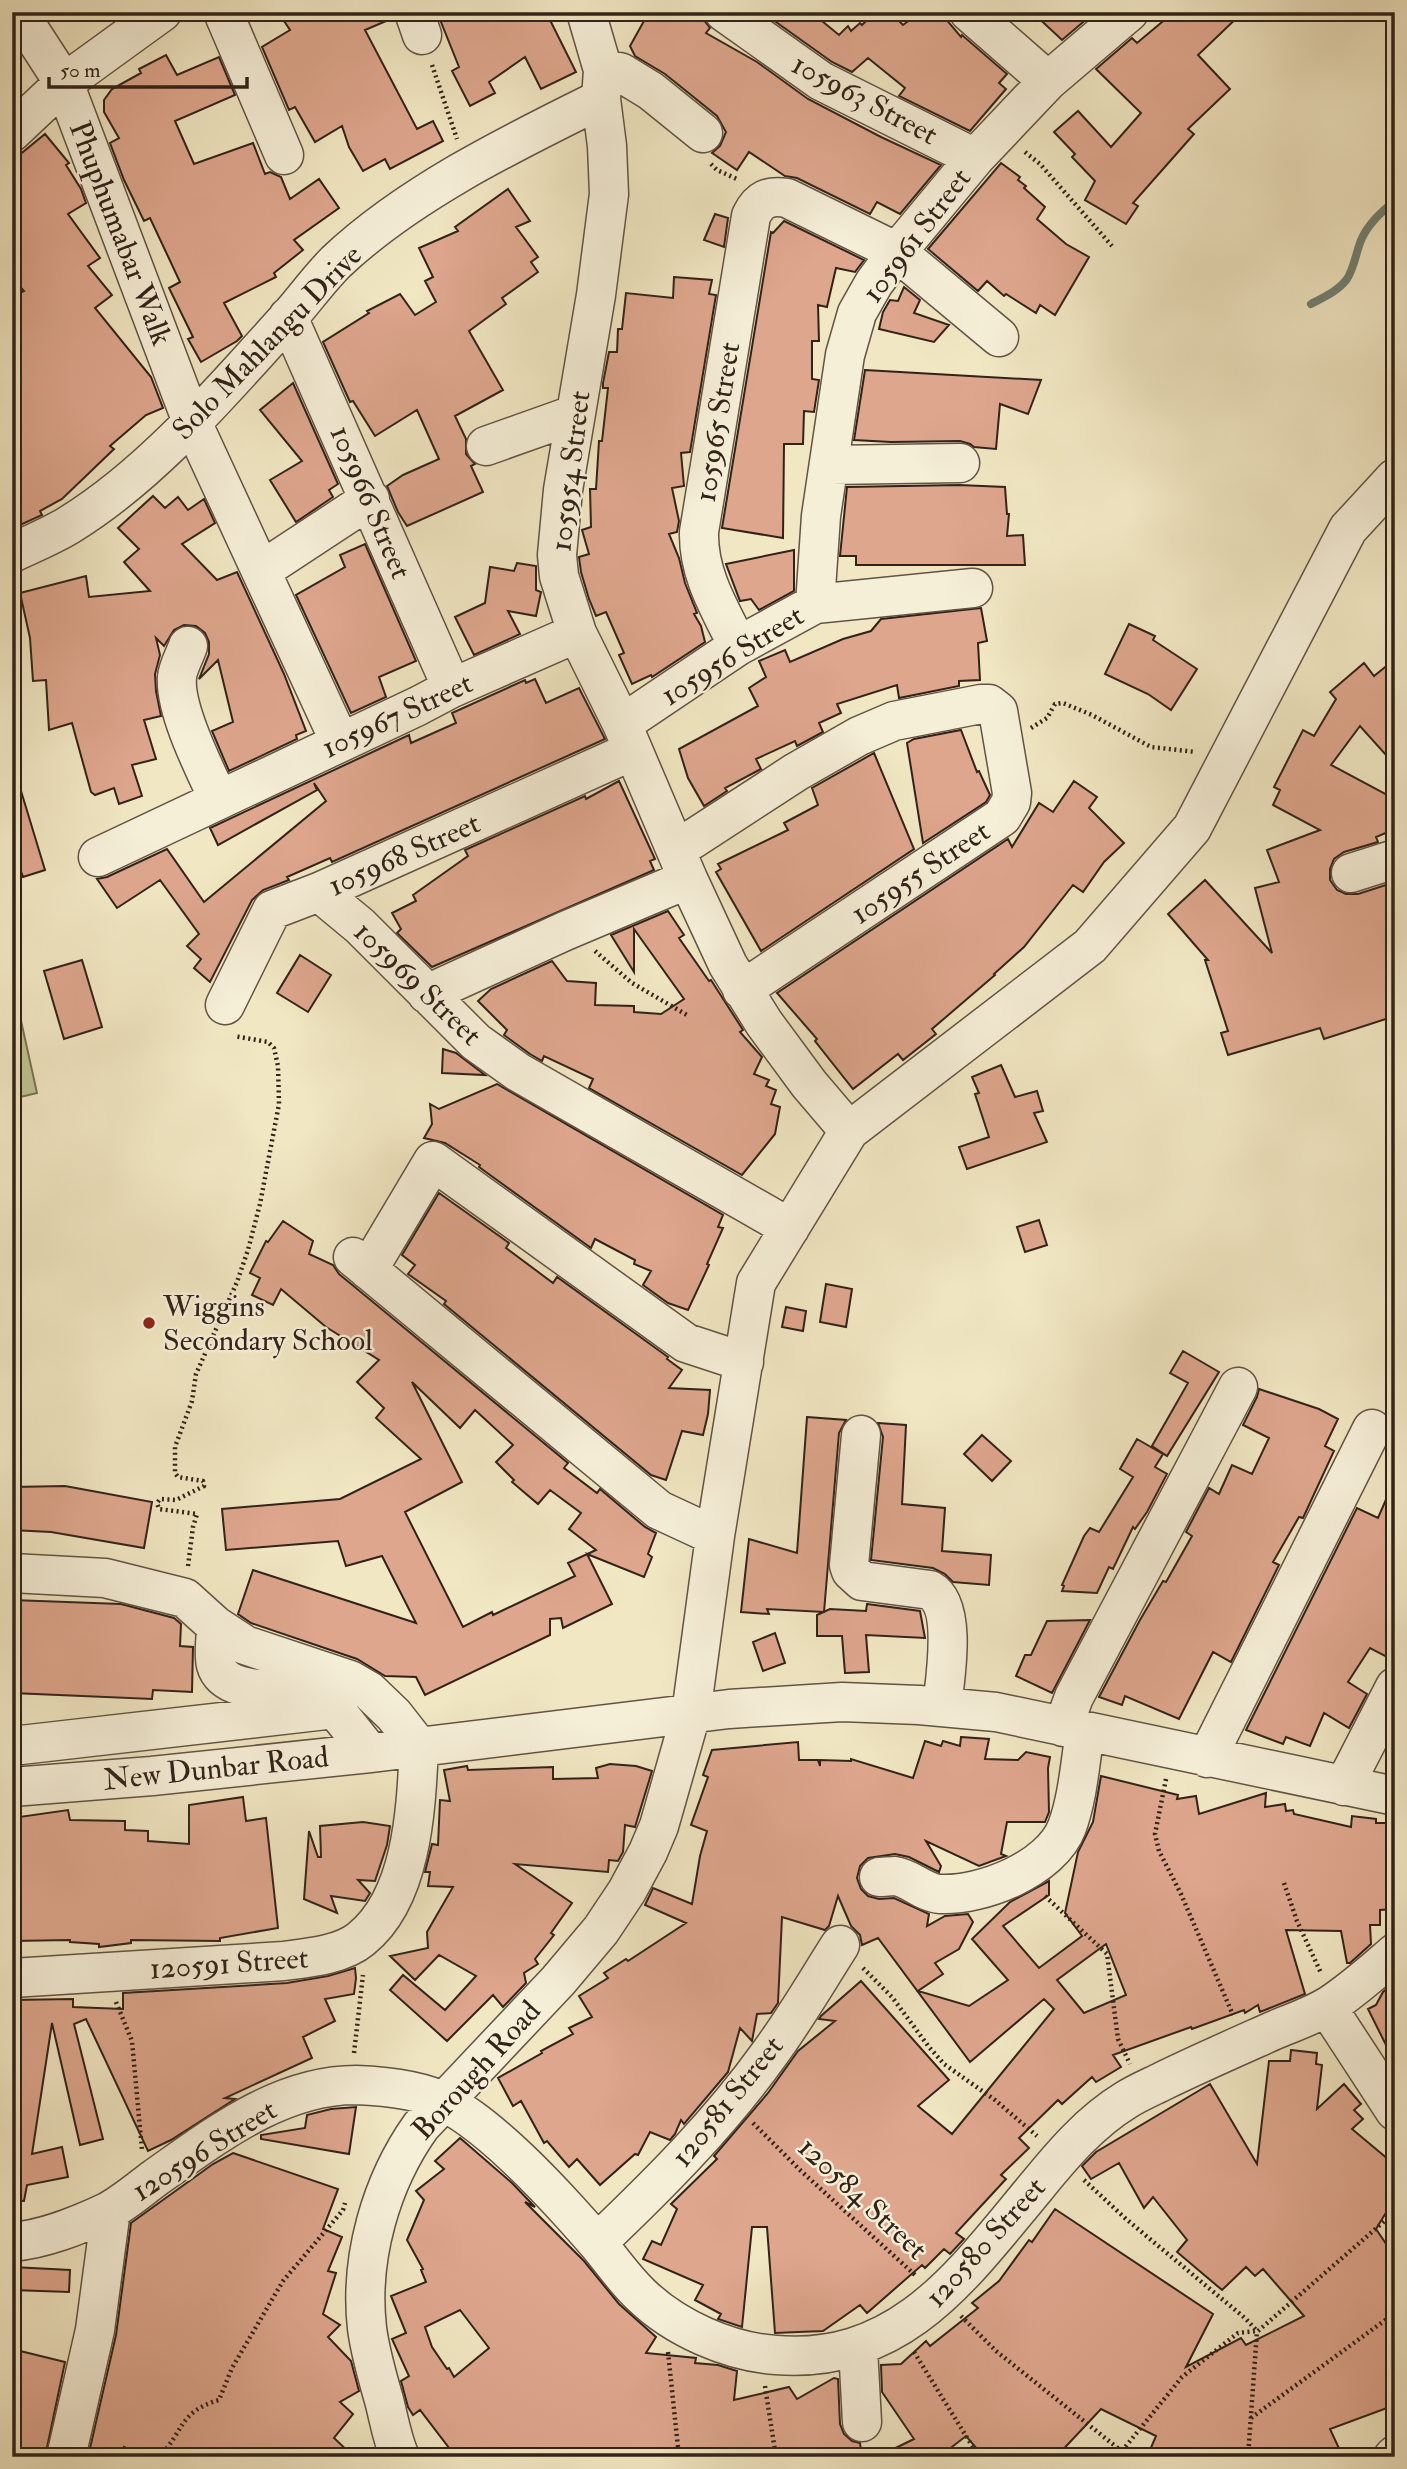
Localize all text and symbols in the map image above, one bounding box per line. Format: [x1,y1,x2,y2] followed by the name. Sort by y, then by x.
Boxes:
[49,46,247,90] scale bar
[786,46,944,153] street label: 105963 Street
[60,57,101,84] text: 50 m
[61,116,180,350] street label: Phuphumabar Walk
[854,161,979,310] street label: 105961 Street
[165,237,370,448] street label: Solo Mahlangu Drive
[687,339,748,505] street label: 105965 Street
[542,388,599,554] street label: 105954 Street
[322,420,420,585] street label: 105966 Street
[654,597,811,714] street label: 105956 Street
[316,664,479,766] street label: 105967 Street
[323,804,486,904] street label: 105968 Street
[844,812,997,932] street label: 105955 Street
[346,913,490,1054] street label: 105969 Street
[162,1288,373,1359] place label: Wiggins Secondary School
[141,1315,157,1331] marker: Wiggins Secondary School
[102,1738,331,1799] street label: New Dunbar Road
[148,1939,310,1988] street label: 120591 Street
[404,1993,549,2148] street label: Borough Road
[663,2028,792,2174] street label: 120581 Street
[125,2091,284,2209] street label: 120596 Street
[790,2129,935,2268] street label: 120584 Street
[917,2169,1054,2315] street label: 120580 Street

